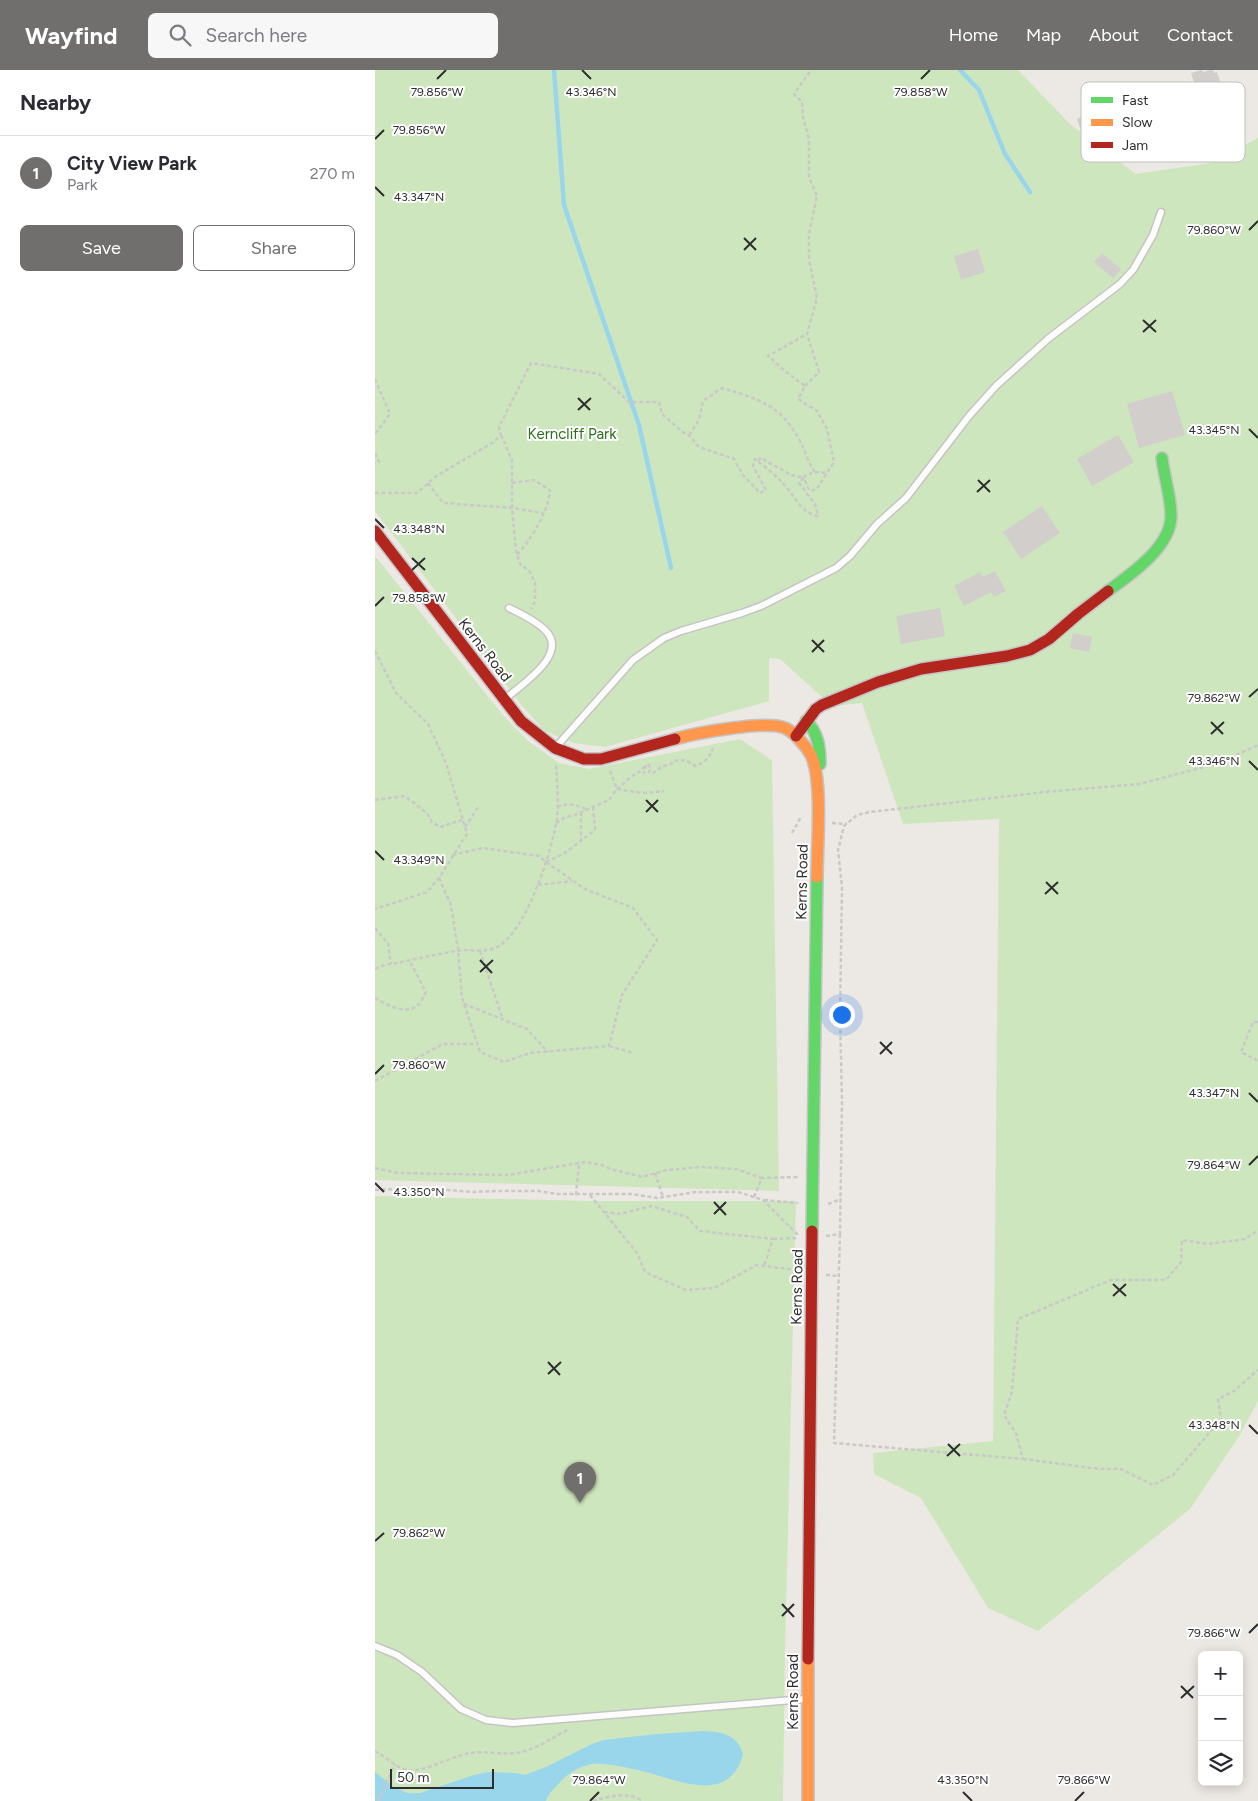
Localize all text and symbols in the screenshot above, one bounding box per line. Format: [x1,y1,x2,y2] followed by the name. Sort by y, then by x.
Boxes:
[148,13,498,58] search box
[25,21,118,50] text: Wayfind
[166,21,194,49] icon: search
[206,24,307,47] text: Search here
[949,24,998,46] text: Home
[1026,24,1061,46] text: Map
[1089,24,1139,46] text: About
[1167,24,1233,46] text: Contact
[1081,82,1245,162] legend
[411,85,464,99] text: 79.856°W
[566,85,616,99] text: 43.346°N
[894,85,948,99] text: 79.858°W
[20,90,91,115] text: Nearby
[1122,92,1148,109] text: Fast
[1122,114,1153,131] text: Slow
[393,123,446,137] text: 79.856°W
[1122,137,1148,154] text: Jam
[67,152,197,175] text: City View Park
[33,164,39,183] text: 1
[310,164,355,183] text: 270 m
[67,175,97,194] text: Park
[394,190,444,204] text: 43.347°N
[1187,223,1241,237] text: 79.860°W
[20,225,183,271] button: Save
[193,225,355,271] button: Share
[1188,423,1240,437] text: 43.345°N
[528,425,617,443] park label: Kerncliff Park
[393,522,445,536] text: 43.348°N
[392,591,446,605] text: 79.858°W
[455,615,515,685] street label: Kerns Road
[1188,691,1241,705] text: 79.862°W
[1189,754,1239,768] text: 43.346°N
[792,844,812,920] street label: Kerns Road
[394,853,444,867] text: 43.349°N
[829,1002,855,1028] your location
[392,1058,446,1072] text: 79.860°W
[1189,1086,1239,1100] text: 43.347°N
[1187,1158,1241,1172] text: 79.864°W
[393,1185,445,1199] text: 43.350°N
[787,1249,807,1325] street label: Kerns Road
[1188,1418,1240,1432] text: 43.348°N
[564,1462,596,1503] pin: 1
[393,1526,446,1540] text: 79.862°W
[1188,1626,1241,1640] text: 79.866°W
[1198,1651,1243,1786] map controls
[1198,1651,1243,1696] button: +
[784,1654,802,1730] street label: Kerns Road
[1198,1696,1243,1741] button: −
[1198,1741,1243,1786] button: layers
[390,1766,494,1789] scale bar
[397,1769,429,1786] text: 50 m
[572,1773,626,1787] text: 79.864°W
[937,1773,989,1787] text: 43.350°N
[1058,1773,1111,1787] text: 79.866°W

